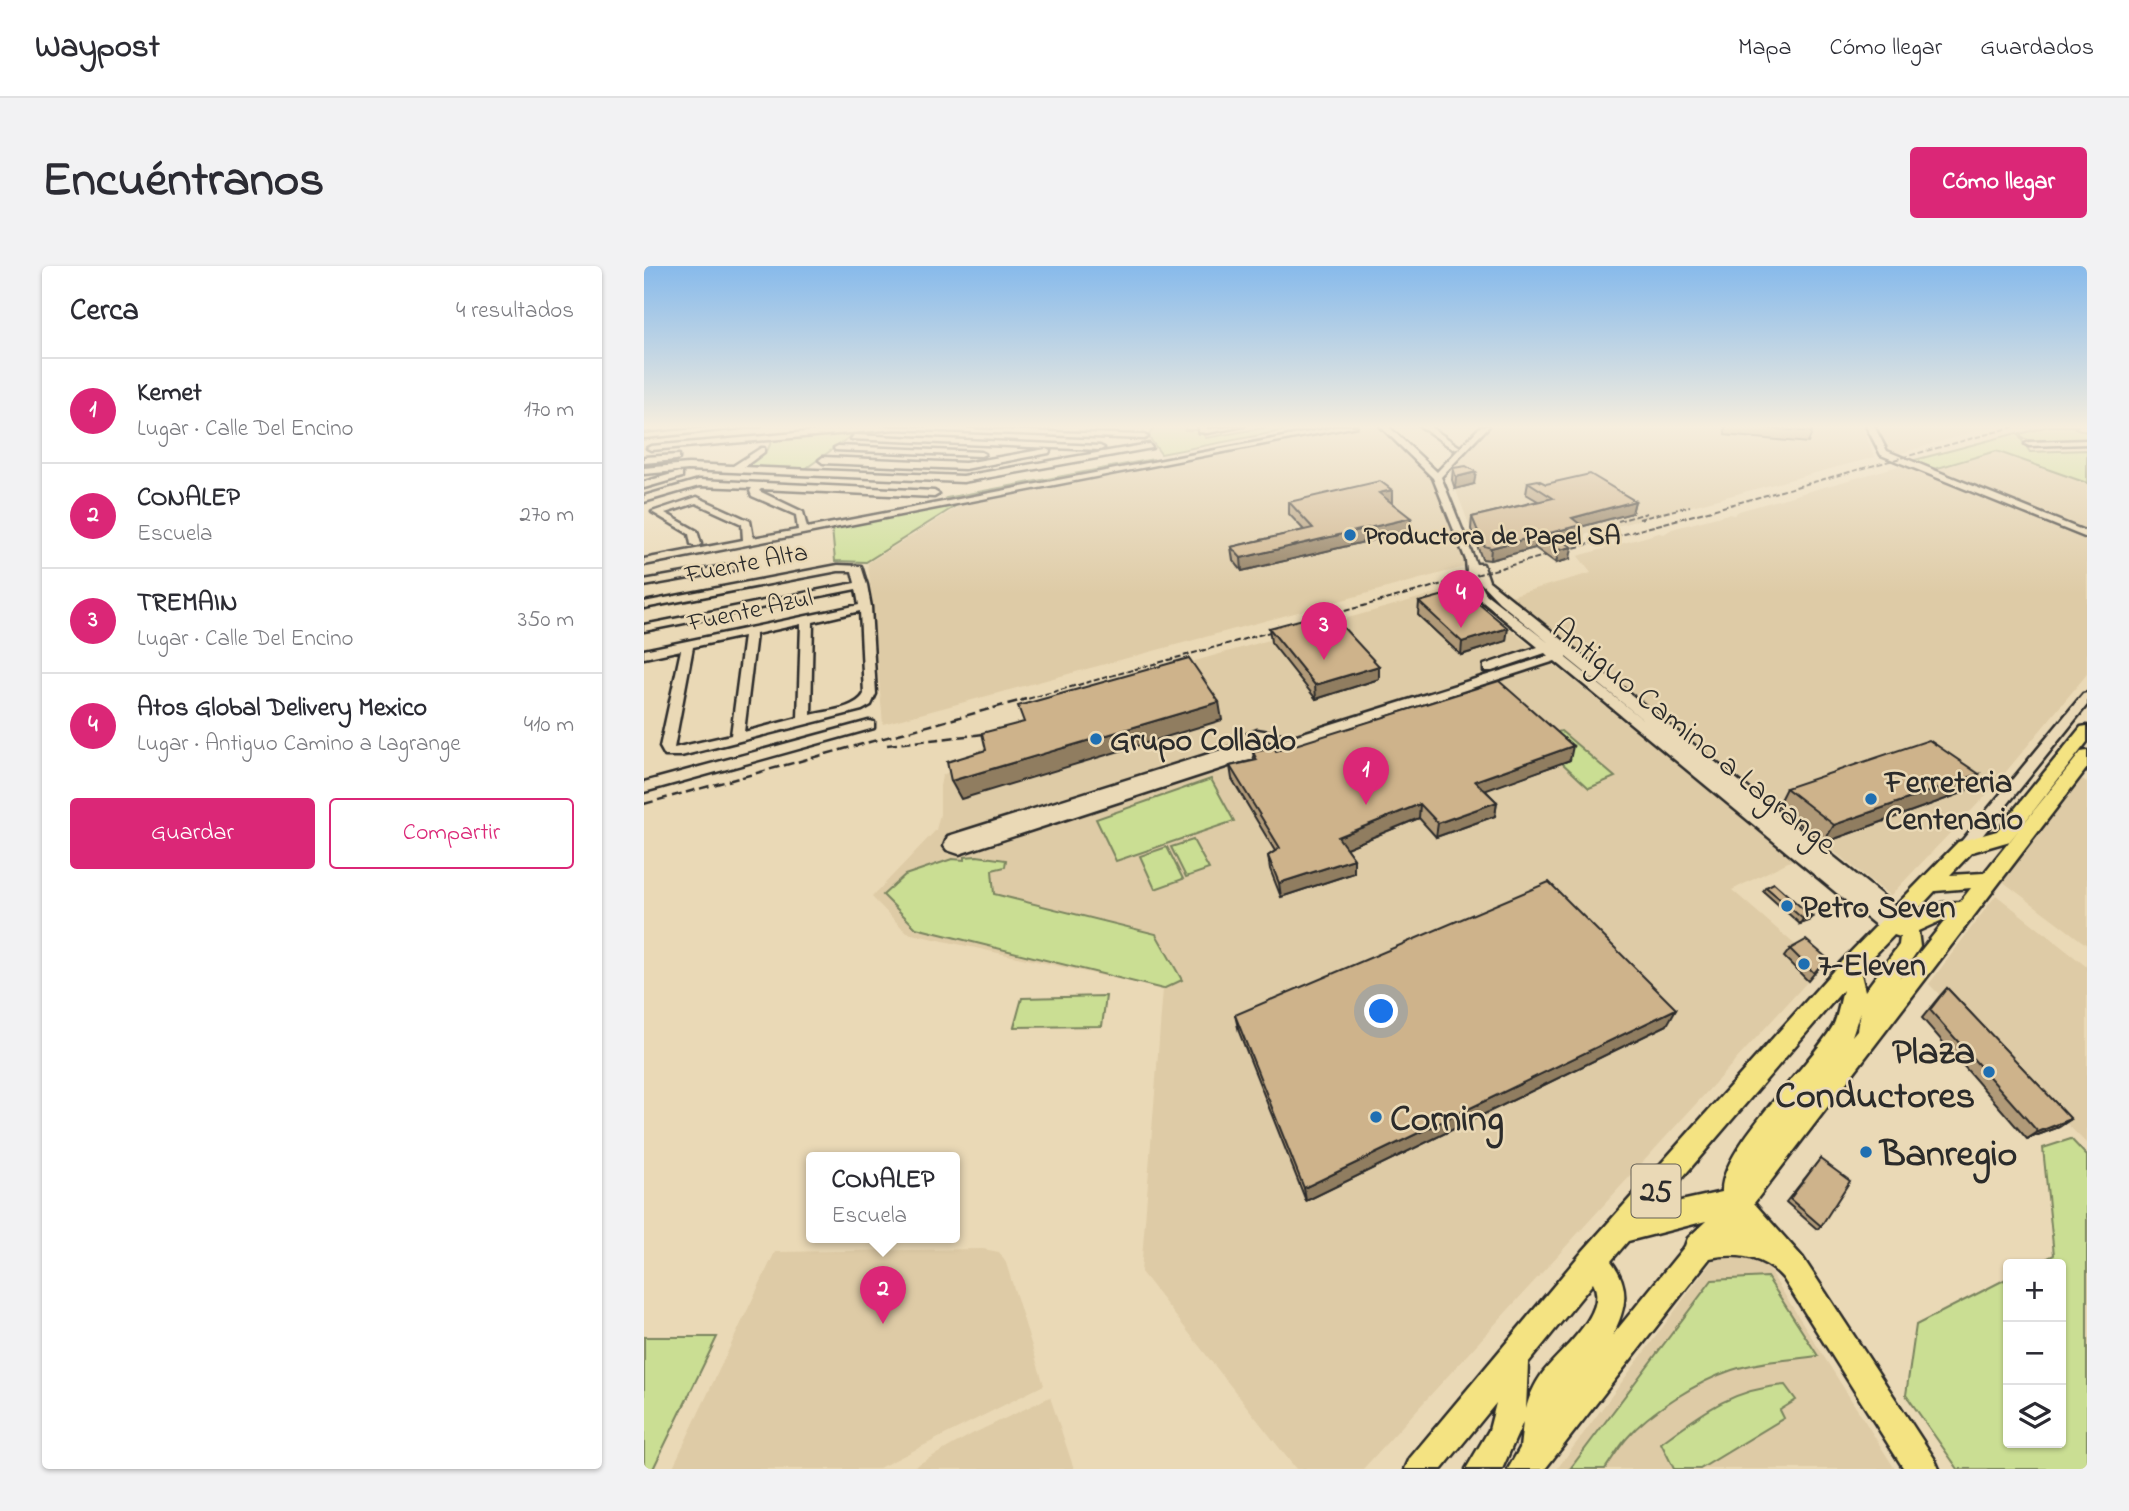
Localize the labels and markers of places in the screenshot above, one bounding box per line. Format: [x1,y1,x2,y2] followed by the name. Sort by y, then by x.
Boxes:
[1364,519,1621,557] place label: Productora de Papel SA
[1342,527,1358,543] marker: Productora de Papel SA
[1438,570,1484,628] pin: 4
[1301,602,1347,660] pin: 3
[1110,719,1296,766] place label: Grupo Collado
[1088,731,1104,747] marker: Grupo Collado
[1343,747,1389,805] pin: 1
[1883,761,2023,845] place label: Ferreteria Centenario
[1863,791,1879,807] marker: Ferreteria Centenario
[1801,886,1956,933] place label: Petro Seven
[1779,898,1795,914] marker: Petro Seven
[1818,944,1926,991] place label: 7-Eleven
[1796,956,1812,972] marker: 7-Eleven
[1775,1026,1975,1126] place label: Plaza Conductores
[1981,1064,1997,1080] marker: Plaza Conductores
[1390,1093,1504,1149] place label: Corning
[1368,1109,1384,1125] marker: Corning
[1878,1128,2017,1184] place label: Banregio
[1858,1144,1874,1160] marker: Banregio
[860,1266,906,1324] pin: 2

